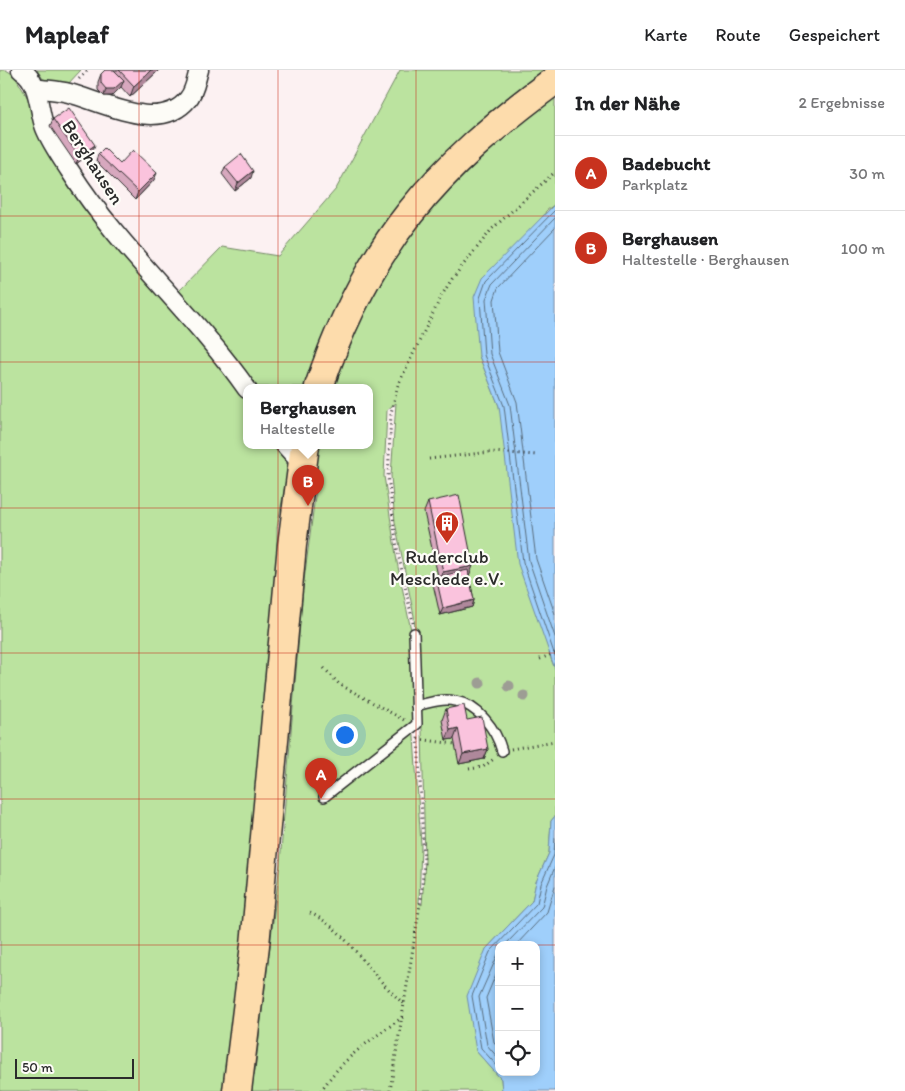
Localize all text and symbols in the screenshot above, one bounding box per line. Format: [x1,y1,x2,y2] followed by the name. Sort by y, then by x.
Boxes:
[25,20,109,49] text: Mapleaf
[644,24,687,46] text: Karte
[715,24,761,46] text: Route
[789,24,880,46] text: Gespeichert
[575,90,680,115] text: In der Nähe
[799,93,885,112] text: 2 Ergebnisse
[57,115,129,209] street label: Berghausen
[622,152,710,175] text: Badebucht
[586,164,596,183] text: A
[849,164,885,183] text: 30 m
[622,175,688,194] text: Parkplatz
[622,227,718,250] text: Berghausen
[586,239,596,258] text: B
[841,239,885,258] text: 100 m
[622,250,789,269] text: Haltestelle · Berghausen
[243,384,373,449] popup
[260,396,356,419] text: Berghausen
[260,419,335,438] text: Haltestelle
[292,465,324,506] pin: B
[434,510,460,544] building icon: Ruderclub Meschede e.V.
[390,545,504,590] place label: Ruderclub Meschede e.V.
[332,722,358,748] your location
[305,758,337,799] pin: A
[495,941,540,1076] map controls
[495,941,540,986] button: +
[495,986,540,1031] button: −
[495,1031,540,1076] button: locate
[15,1056,134,1079] scale bar
[22,1059,53,1076] text: 50 m

